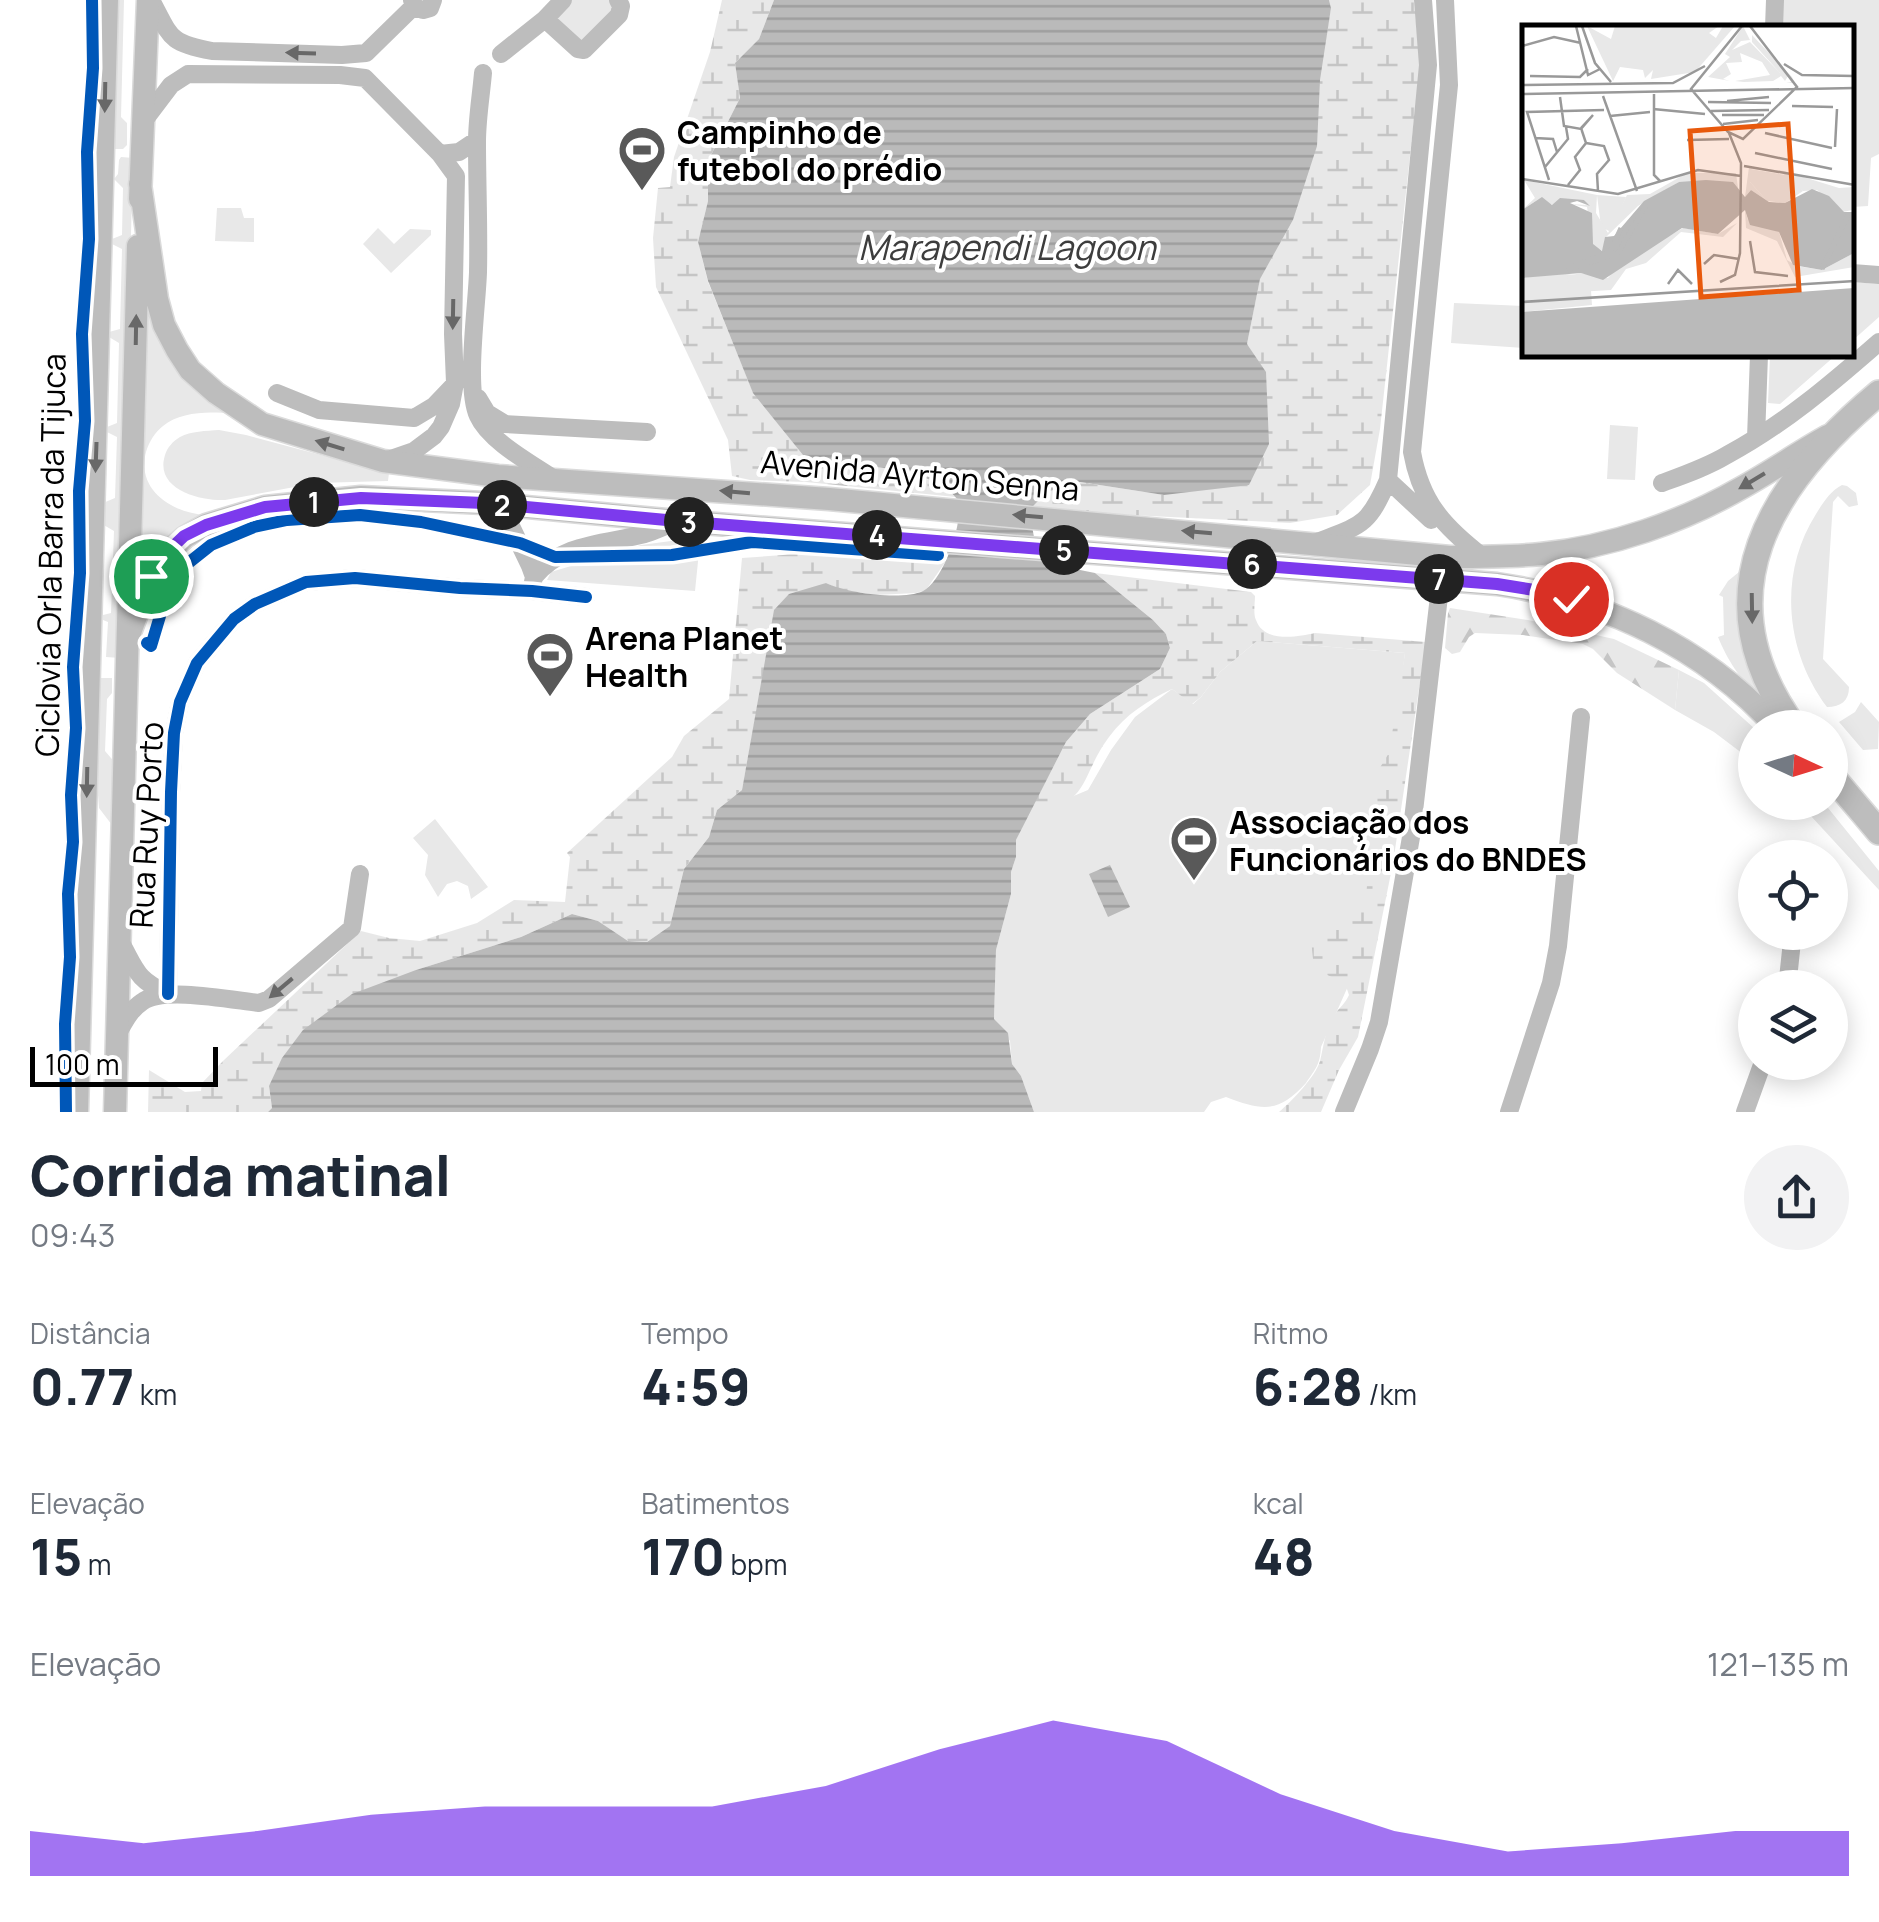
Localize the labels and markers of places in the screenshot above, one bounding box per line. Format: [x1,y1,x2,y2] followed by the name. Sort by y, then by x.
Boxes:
[677,110,942,191] place label: Campinho de futebol do prédio
[616,124,668,192] sports icon: Campinho de futebol do prédio
[289,477,339,527] pin: 1
[477,480,527,530] pin: 2
[664,497,714,547] pin: 3
[852,510,902,560] pin: 4
[1039,525,1089,575] pin: 5
[109,534,194,619] pin
[1227,539,1277,589] pin: 6
[1414,554,1464,604] pin: 7
[1529,557,1614,642] pin
[585,616,783,697] place label: Arena Planet Health
[524,630,576,698] sports icon: Arena Planet Health
[1229,800,1587,881] place label: Associação dos Funcionários do BNDES
[1168,814,1220,882] sports icon: Associação dos Funcionários do BNDES

